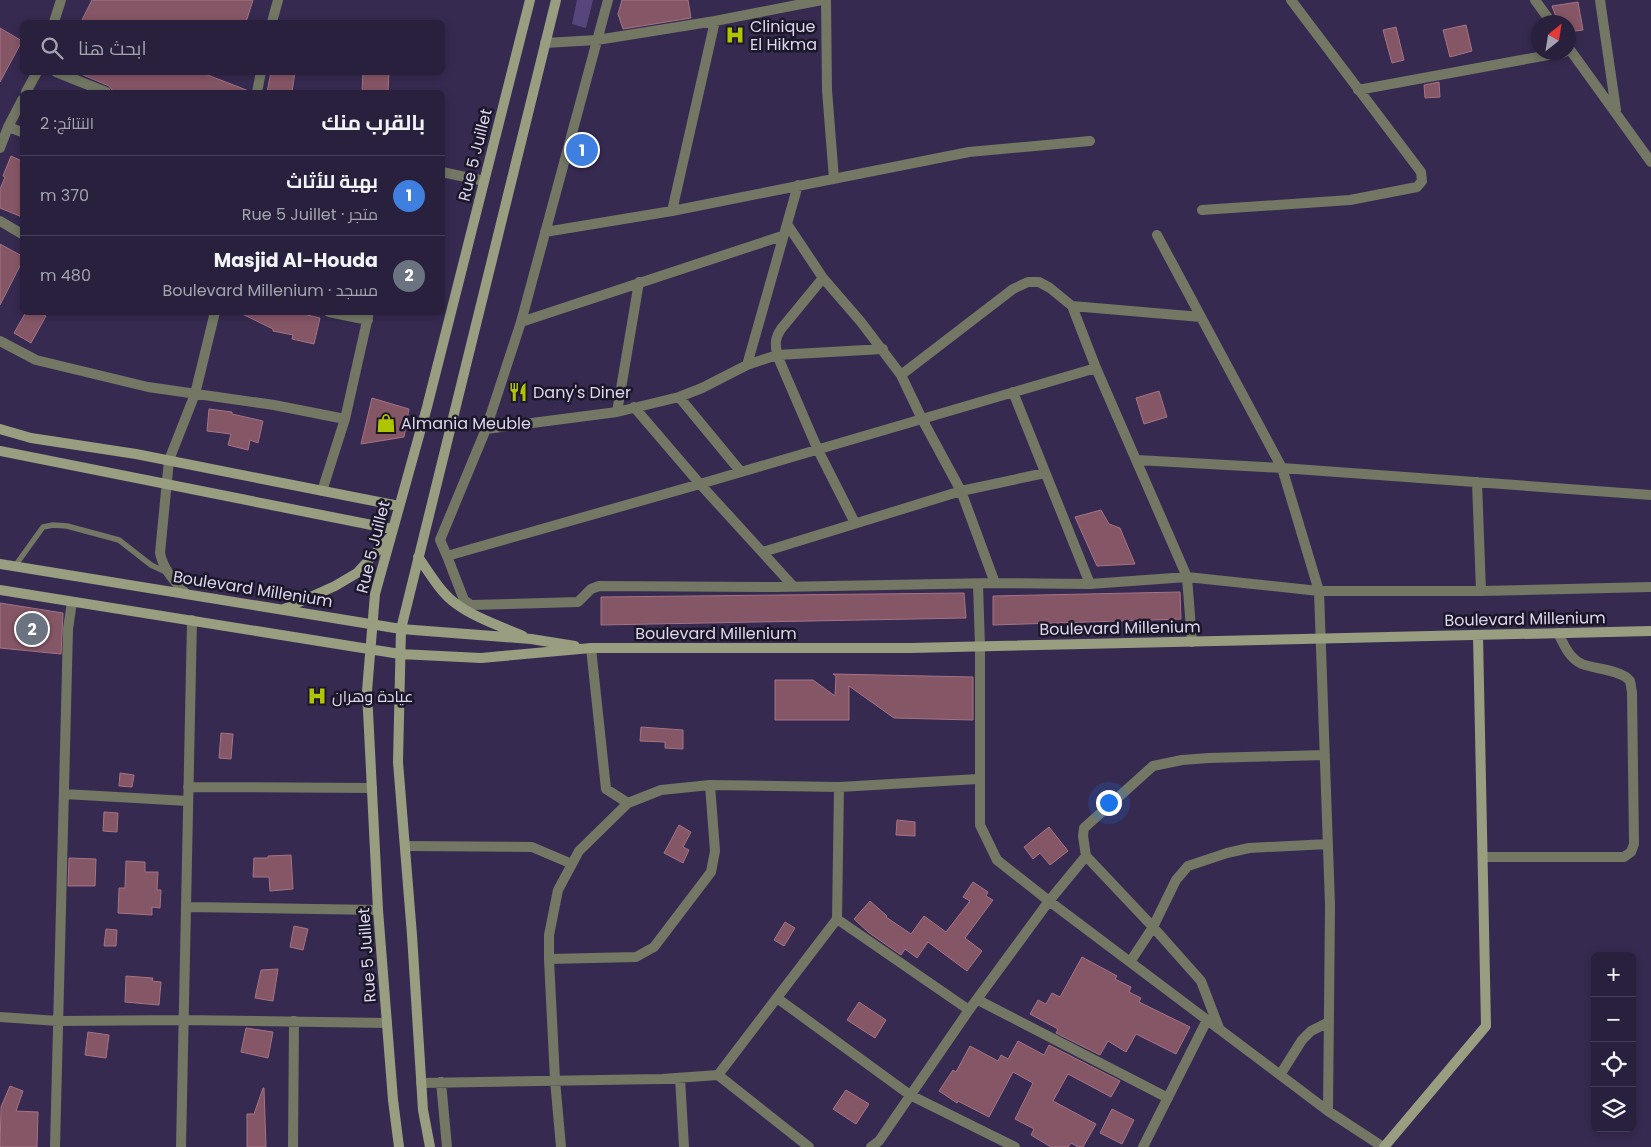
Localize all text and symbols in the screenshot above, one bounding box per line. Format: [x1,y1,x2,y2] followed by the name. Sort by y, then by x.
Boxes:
[750,15,817,56] place label: Clinique El Hikma
[1531,15,1576,60] north arrow
[20,20,445,75] search box
[724,24,746,46] hospital icon: Clinique El Hikma
[38,34,66,62] icon: search
[78,35,147,62] text: ابحث هنا
[452,106,498,204] street label: Rue 5 Juillet
[321,108,425,137] text: بالقرب منك
[40,112,94,135] text: النتائج: 2
[566,131,598,169] pin: 1
[286,168,378,195] text: بهية للأثاث
[40,184,89,207] text: 370 m
[406,184,412,207] text: 1
[242,203,378,226] text: متجر · Rue 5 Juillet
[214,247,378,274] text: Masjid Al-Houda
[40,264,91,287] text: 480 m
[404,264,414,287] text: 2
[162,279,378,302] text: مسجد · Boulevard Millenium
[507,381,529,403] restaurant icon: Dany's Diner
[533,381,631,404] place label: Dany's Diner
[375,412,397,434] shop icon: Almania Meuble
[401,412,531,435] place label: Almania Meuble
[350,498,396,596] street label: Rue 5 Juillet
[171,565,335,613] street label: Boulevard Millenium
[1444,606,1606,632] street label: Boulevard Millenium
[16,610,48,648] pin: 2
[1039,615,1201,641] street label: Boulevard Millenium
[635,622,797,645] street label: Boulevard Millenium
[306,685,328,707] hospital icon: عيادة وهران
[332,685,413,708] place label: عيادة وهران
[1096,790,1122,816] your location
[352,907,382,1003] street label: Rue 5 Juillet
[1591,952,1636,1132] map controls
[1591,952,1636,997] button: +
[1591,997,1636,1042] button: −
[1591,1042,1636,1087] button: locate
[1591,1087,1636,1132] button: layers

